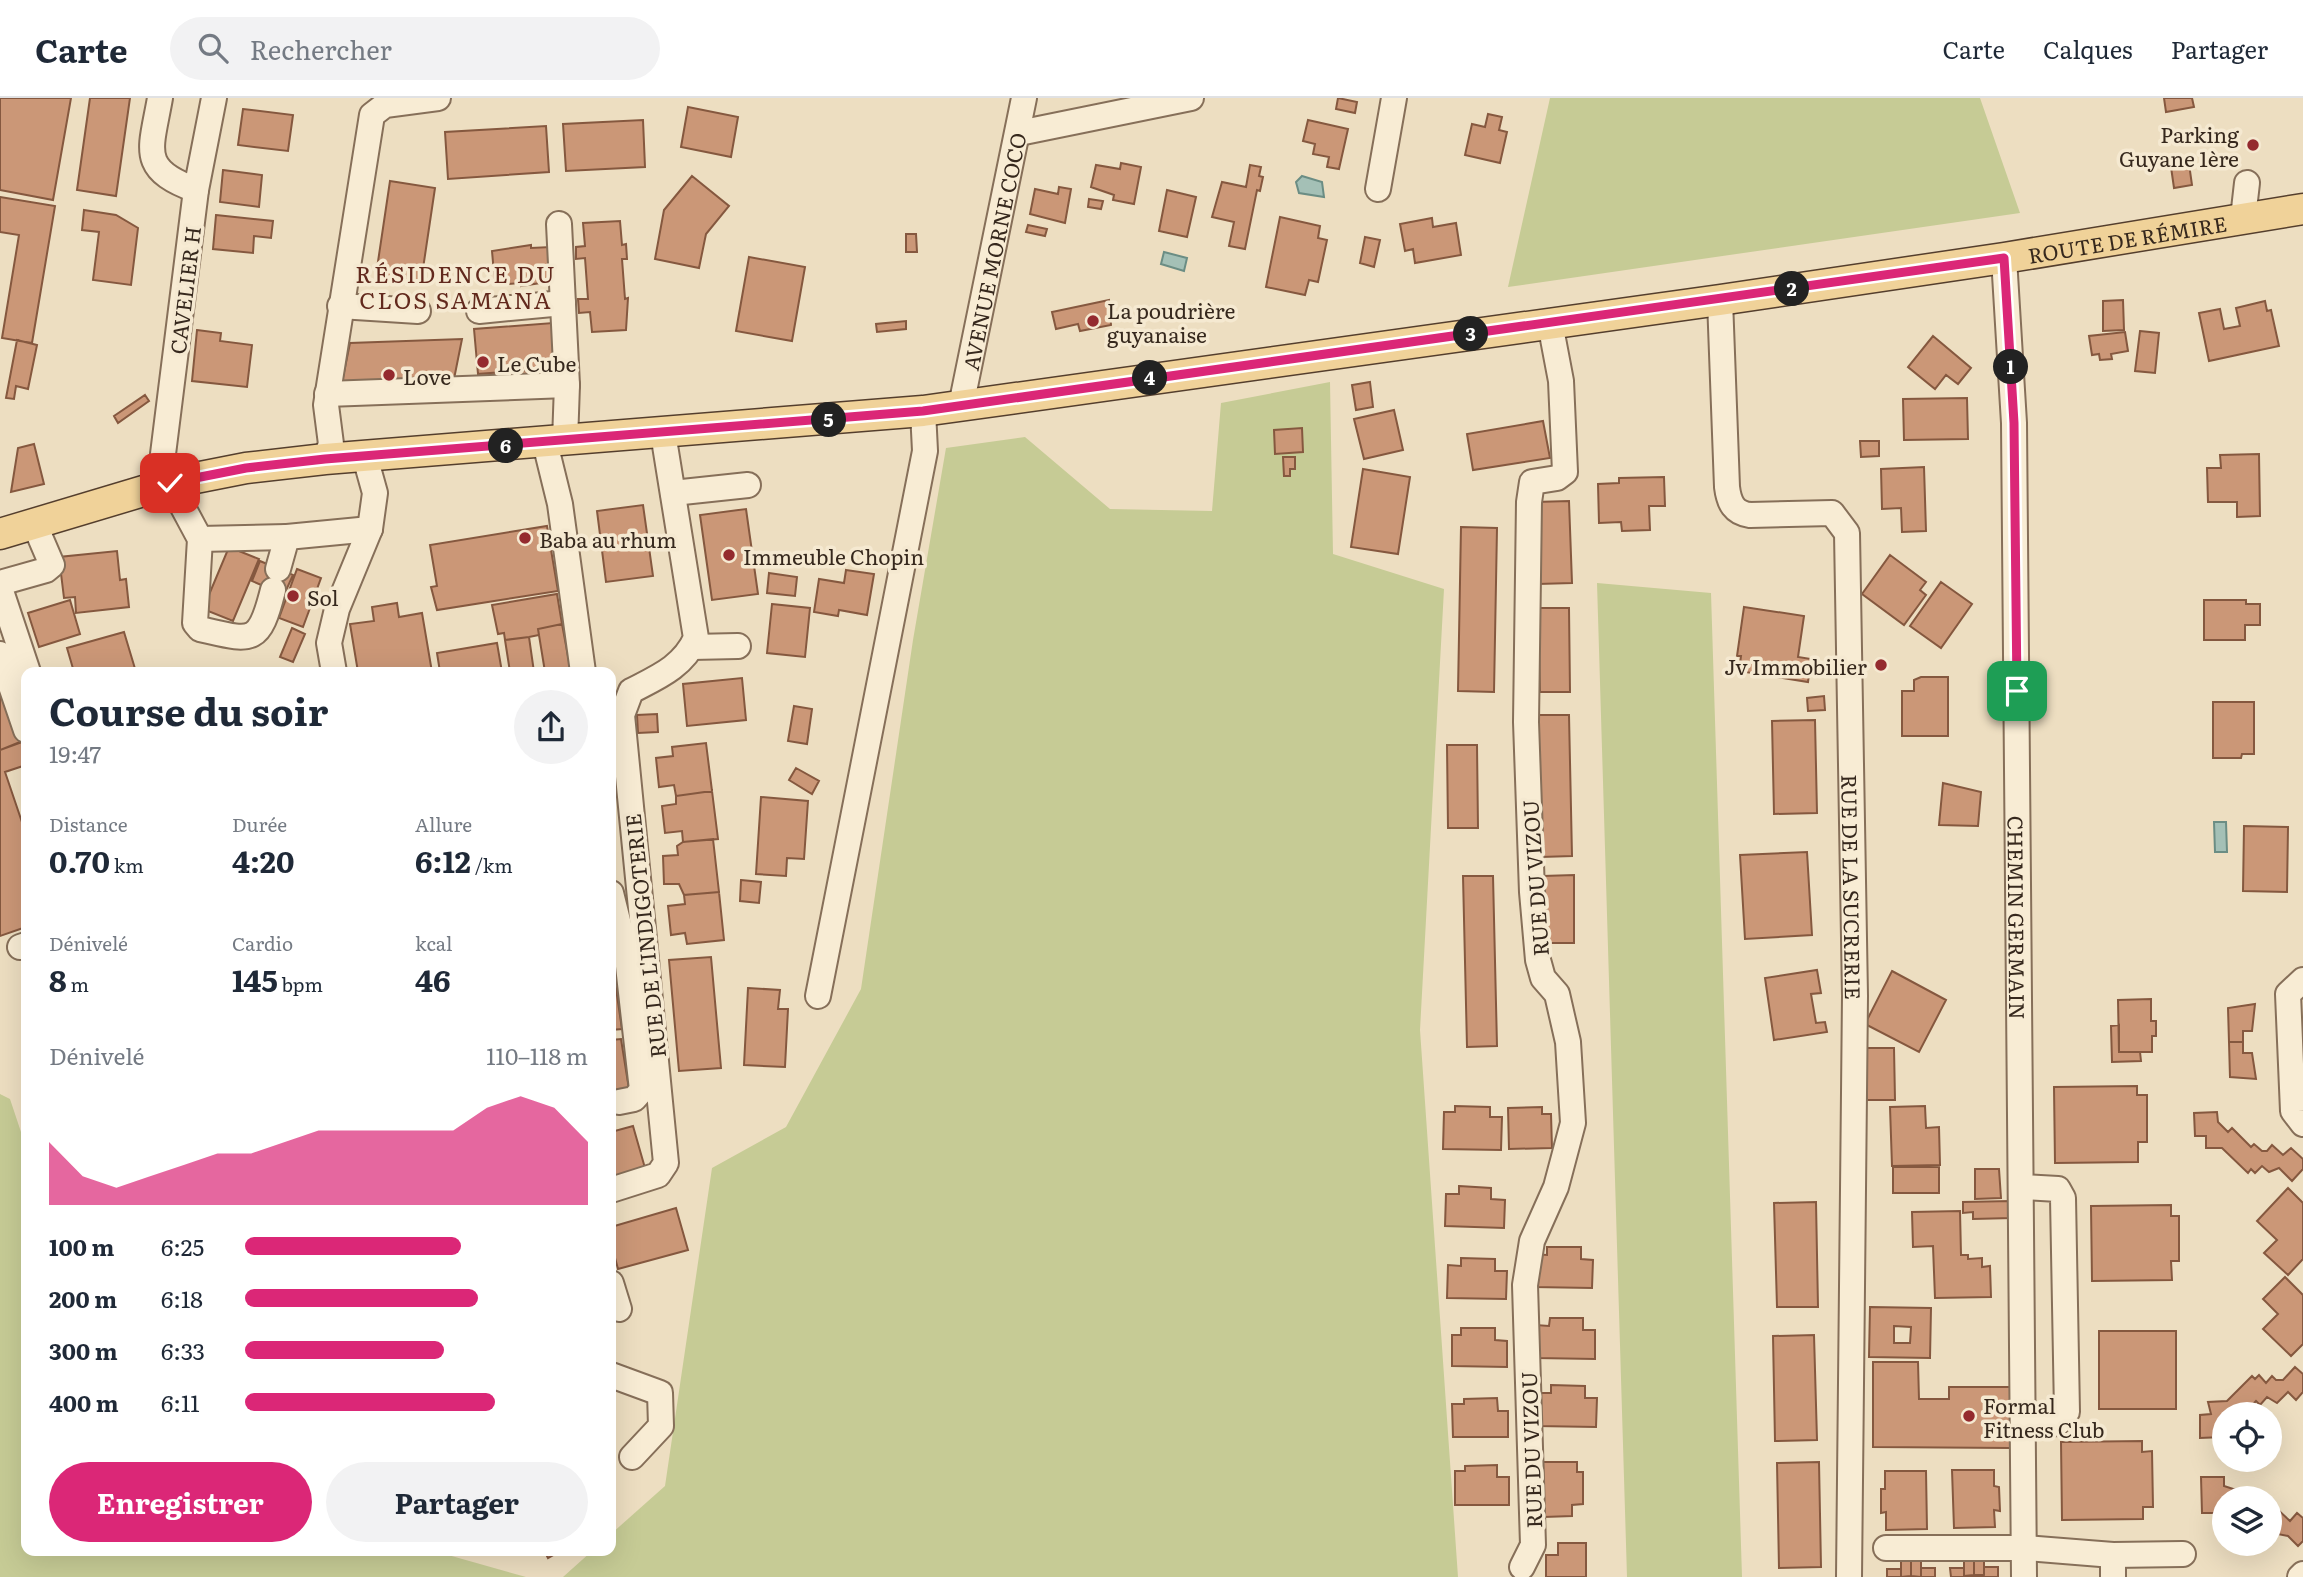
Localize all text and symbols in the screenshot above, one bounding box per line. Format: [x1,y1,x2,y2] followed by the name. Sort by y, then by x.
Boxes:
[170,17,660,80] search box
[35,24,128,73] text: Carte
[194,29,232,67] icon: search
[250,29,392,68] text: Rechercher
[1942,31,2005,66] text: Carte
[2043,31,2133,66] text: Calques
[2171,31,2268,66] text: Partager
[2119,118,2239,173] place label: Parking Guyane 1ère
[953,129,1032,373] street label: AVENUE MORNE COCO
[2245,137,2261,153] marker: Parking Guyane 1ère
[2025,206,2229,269] street label: ROUTE DE RÉMIRE
[161,224,207,356] street label: CAVELIER H
[355,256,557,316] district label: RÉSIDENCE DU CLOS SAMANA
[1774,272,1810,306] pin: 2
[1786,274,1797,302] text: 2
[1107,294,1235,349] place label: La poudrière guyanaise
[1085,313,1101,329] marker: La poudrière guyanaise
[1454,316,1488,352] pin: 3
[1465,319,1476,347] text: 3
[497,347,576,378] place label: Le Cube
[1994,350,2028,384] pin: 1
[2007,352,2014,380] text: 1
[475,354,491,370] marker: Le Cube
[403,360,451,391] place label: Love
[1132,360,1168,396] pin: 4
[1144,363,1155,391] text: 4
[381,367,397,383] marker: Love
[812,402,846,438] pin: 5
[823,405,834,433] text: 5
[489,428,524,464] pin: 6
[500,431,511,459] text: 6
[140,453,200,513] pin
[151,464,189,502] icon: check
[539,523,677,554] place label: Baba au rhum
[517,530,533,546] marker: Baba au rhum
[743,540,924,571] place label: Immeuble Chopin
[721,547,737,563] marker: Immeuble Chopin
[307,581,339,612] place label: Sol
[285,588,301,604] marker: Sol
[1724,650,1867,681] place label: Jv Immobilier
[1873,657,1889,673] marker: Jv Immobilier
[1987,661,2047,721] pin
[1998,672,2036,710] icon: arrive
[49,681,328,738] text: Course du soir
[514,690,588,764] button: share
[49,736,101,770] text: 19:47
[1836,774,1871,1000] street label: RUE DE LA SUCRERIE
[1513,799,1555,957] street label: RUE DU VIZOU
[49,810,128,838] text: Distance
[232,810,287,838] text: Durée
[415,810,472,838] text: Allure
[616,812,672,1060] street label: RUE DE L'INDIGOTERIE
[2002,815,2035,1020] street label: CHEMIN GERMAIN
[49,838,110,882] text: 0.70
[232,838,294,882] text: 4:20
[415,838,471,882] text: 6:12
[110,851,144,879] text: km
[471,851,513,879] text: /km
[49,929,128,957] text: Dénivelé
[232,929,293,957] text: Cardio
[415,929,452,957] text: kcal
[49,957,67,1001] text: 8
[232,957,278,1001] text: 145
[415,957,451,1001] text: 46
[67,970,89,998] text: m
[278,970,323,998] text: bpm
[49,1038,145,1072] text: Dénivelé
[486,1038,588,1072] text: 110–118 m
[49,1229,114,1263] text: 100 m
[161,1229,204,1263] text: 6:25
[49,1281,117,1315] text: 200 m
[161,1281,203,1315] text: 6:18
[49,1333,118,1367] text: 300 m
[161,1333,205,1367] text: 6:33
[1512,1371,1548,1529] street label: RUE DU VIZOU
[49,1385,119,1419] text: 400 m
[161,1385,200,1419] text: 6:11
[1983,1389,2105,1444] place label: Formal Fitness Club
[2212,1402,2282,1556] map controls
[2212,1402,2282,1472] button: locate
[1961,1408,1977,1424] marker: Formal Fitness Club
[49,1462,312,1542] button: Enregistrer
[326,1462,588,1542] button: Partager
[2212,1486,2282,1556] button: layers

